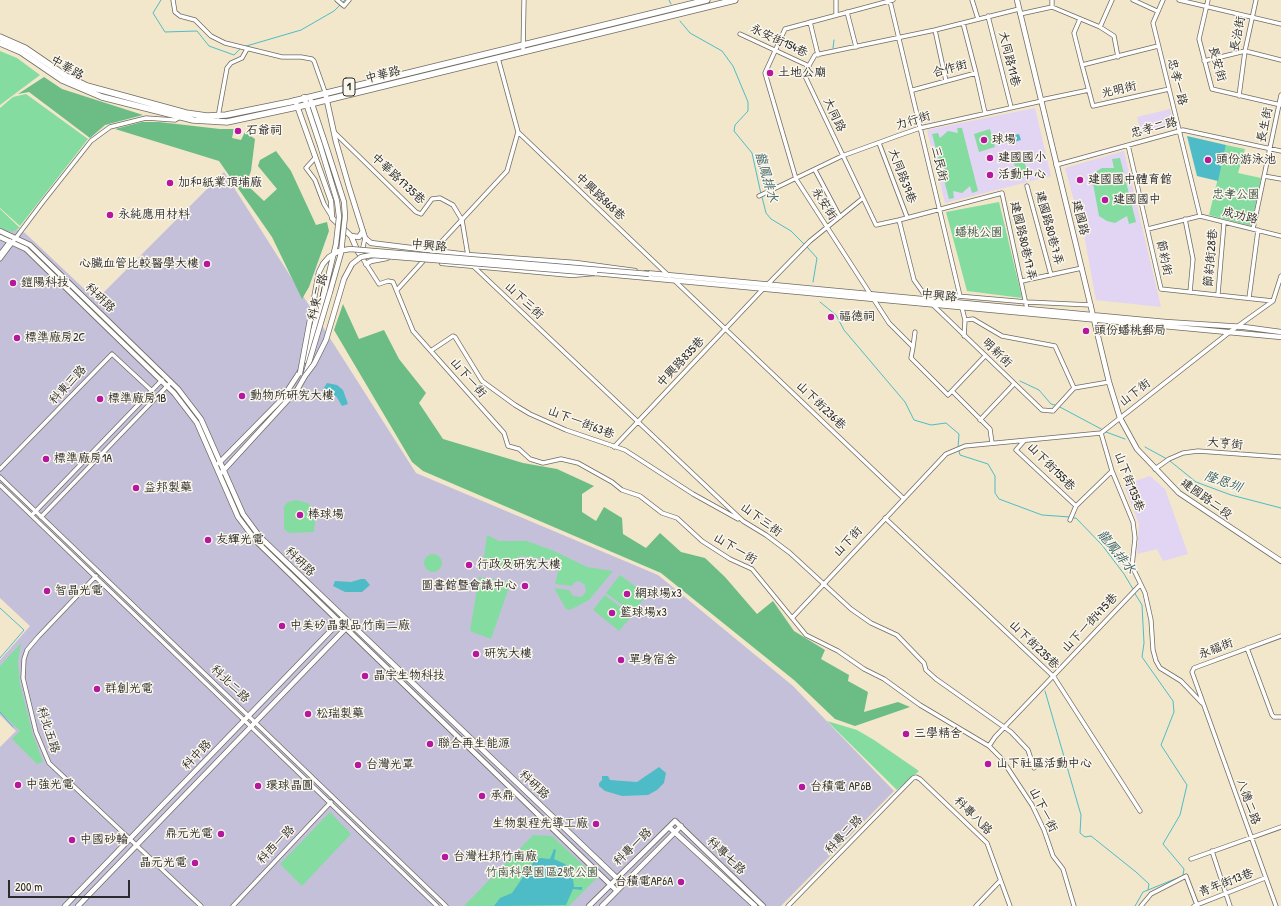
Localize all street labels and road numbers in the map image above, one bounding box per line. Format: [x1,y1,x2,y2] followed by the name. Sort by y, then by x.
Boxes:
[1227,15,1249,53] street label: 長治街
[748,21,810,61] street label: 永安街154巷
[995,30,1023,88] street label: 大同路11巷
[1205,45,1229,83] street label: 長安街
[48,53,86,83] street label: 中華路
[931,57,969,81] street label: 合作街
[1164,57,1190,107] street label: 忠孝一路
[364,64,402,86] street label: 中華路
[343,78,355,96] road number: 1
[1100,79,1138,101] street label: 光明街
[820,96,848,134] street label: 大同路
[1254,106,1276,144] street label: 長生街
[894,109,932,133] street label: 力行街
[1129,115,1179,141] street label: 忠孝二路
[928,145,950,183] street label: 三民街
[885,146,919,206] street label: 大同路39巷
[368,150,428,208] street label: 中華路1735巷
[572,170,628,224] street label: 中興路868巷
[808,185,840,223] street label: 永安街
[1032,189,1066,267] street label: 建國路80巷7弄
[1069,199,1091,237] street label: 建國路
[1007,200,1039,282] street label: 建國路80巷17弄
[1221,205,1259,227] street label: 成功路
[1201,228,1221,288] street label: 節約街28巷
[410,237,448,255] street label: 中興路
[1153,239,1175,277] street label: 節約街
[305,272,331,322] street label: 科東二路
[502,279,546,323] street label: 山下三街
[82,280,118,316] street label: 科研路
[920,287,958,305] street label: 中興路
[654,334,708,390] street label: 中興路835巷
[979,335,1015,371] street label: 明新街
[447,355,489,401] street label: 山下一街
[46,363,90,407] street label: 科東三路
[1116,376,1154,410] street label: 山下街
[793,379,849,433] street label: 山下街236巷
[546,404,616,442] street label: 山下一街63巷
[1206,435,1244,453] street label: 大亨街
[1024,440,1078,494] street label: 山下街155巷
[1111,450,1147,514] street label: 山下街135巷
[1177,476,1235,522] street label: 建國路二段
[737,500,785,540] street label: 山下三街
[830,524,866,560] street label: 山下街
[711,530,759,568] street label: 山下一街
[282,544,318,580] street label: 科研路
[1059,590,1121,656] street label: 山下一街475巷
[1006,618,1062,672] street label: 山下街235巷
[1197,636,1235,662] street label: 永福街
[208,662,252,706] street label: 科北二路
[34,705,62,755] street label: 科北五路
[179,737,215,773] street label: 科中路
[516,767,552,803] street label: 科研路
[1233,777,1263,827] street label: 八德二路
[1026,785,1060,835] street label: 山下一街
[951,794,995,838] street label: 科專八路
[822,813,866,857] street label: 科專二路
[254,823,298,867] street label: 科西一路
[611,825,655,869] street label: 科專一路
[704,834,748,878] street label: 科專七路
[1196,866,1256,900] street label: 青年街13巷

